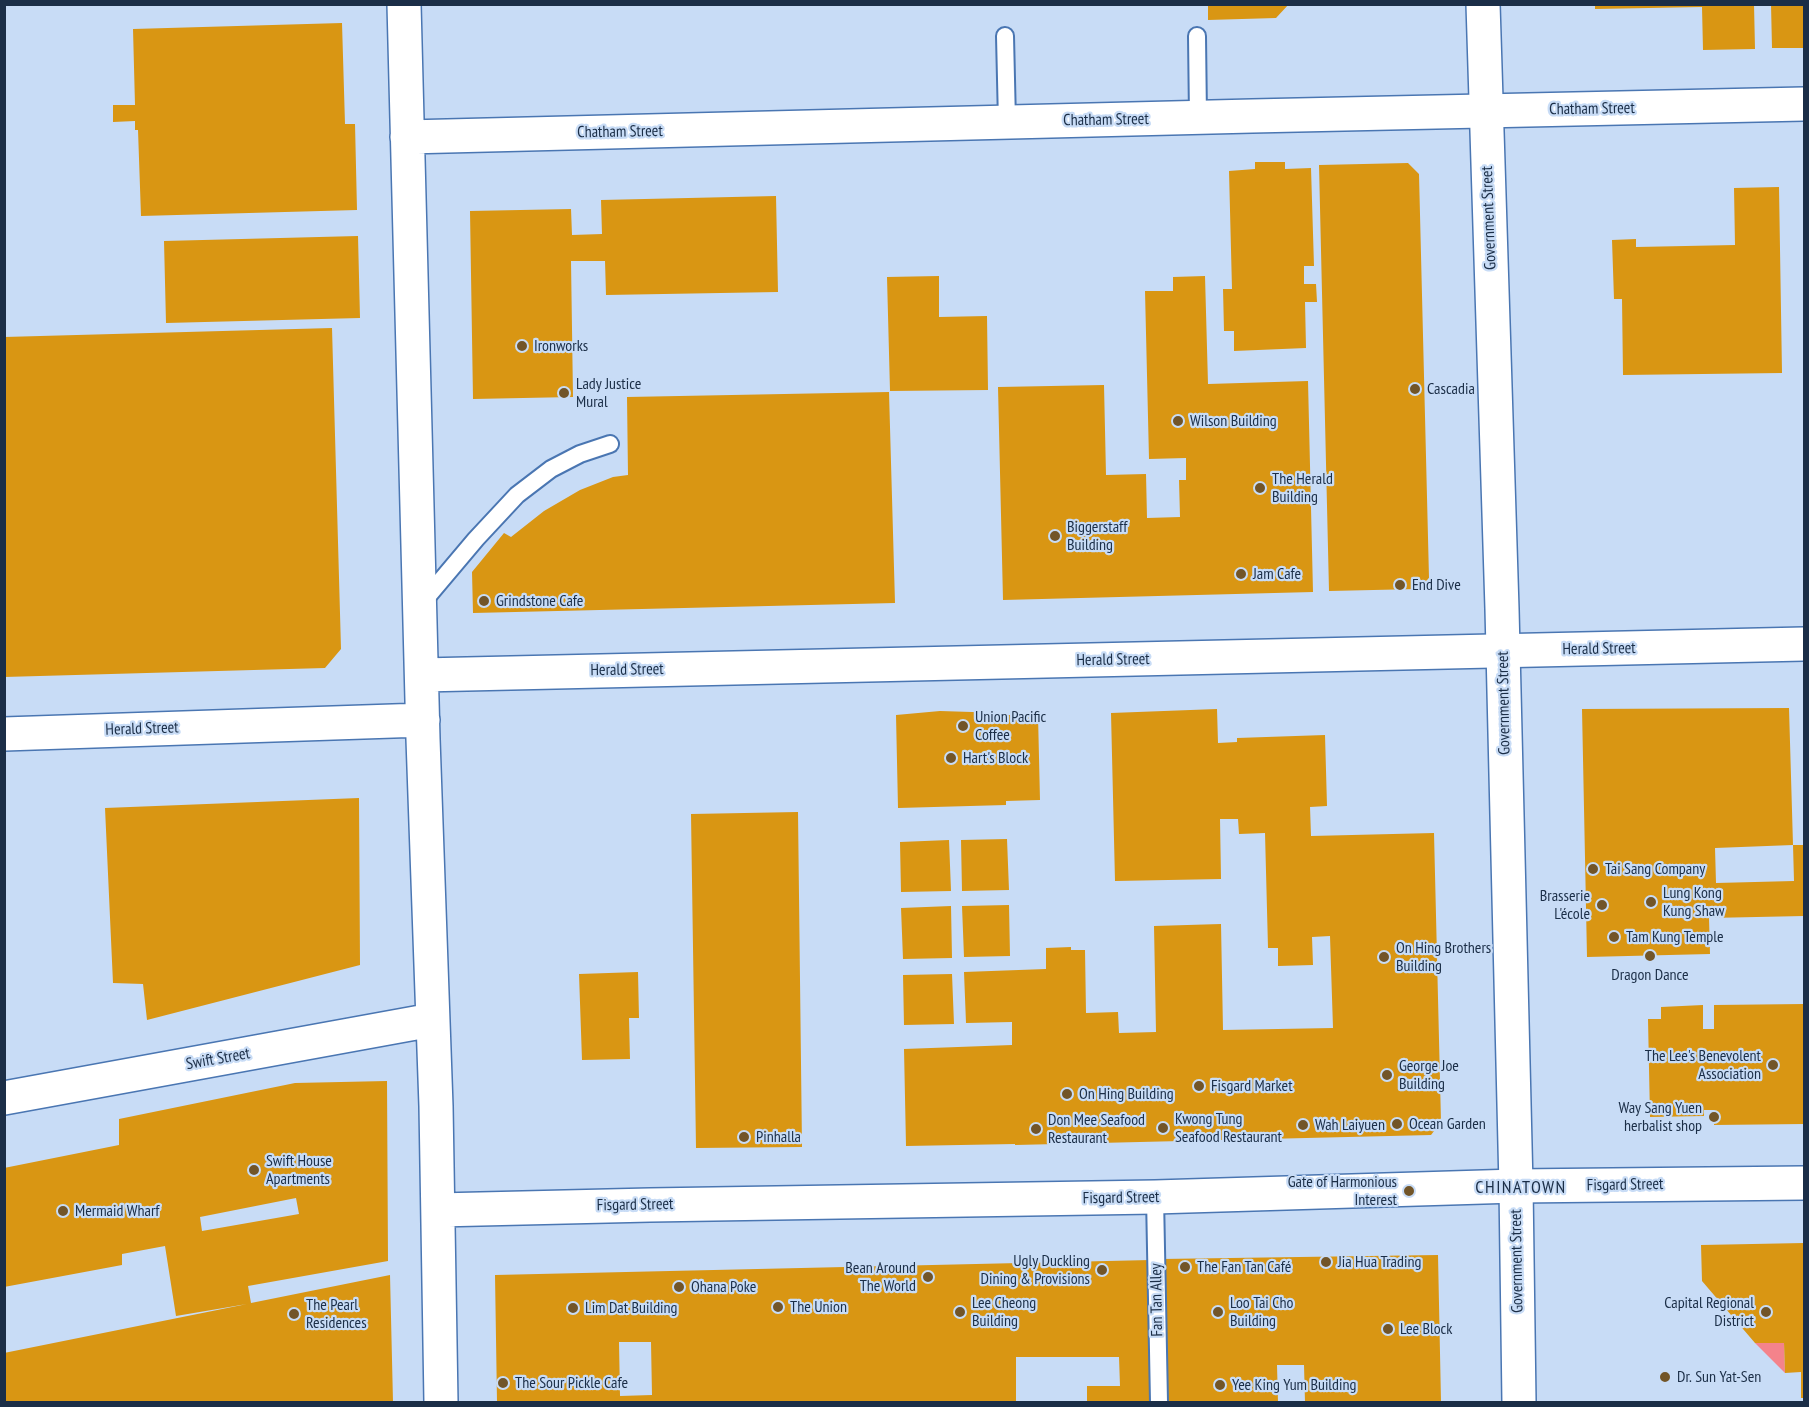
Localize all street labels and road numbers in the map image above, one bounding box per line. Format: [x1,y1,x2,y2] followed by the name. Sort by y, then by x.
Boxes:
[1549,99,1635,119] street label: Chatham Street
[1063,110,1149,130] street label: Chatham Street
[577,122,663,142] street label: Chatham Street
[1478,166,1500,270] street label: Government Street
[1562,639,1636,659] street label: Herald Street
[1076,650,1150,670] street label: Herald Street
[1493,651,1515,755] street label: Government Street
[590,660,664,680] street label: Herald Street
[105,718,179,740] street label: Herald Street
[185,1044,251,1074] street label: Swift Street
[1587,1175,1663,1195] street label: Fisgard Street
[1083,1188,1159,1208] street label: Fisgard Street
[597,1195,673,1215] street label: Fisgard Street
[1506,1209,1528,1313] street label: Government Street
[1147,1263,1167,1337] street label: Fan Tan Alley

